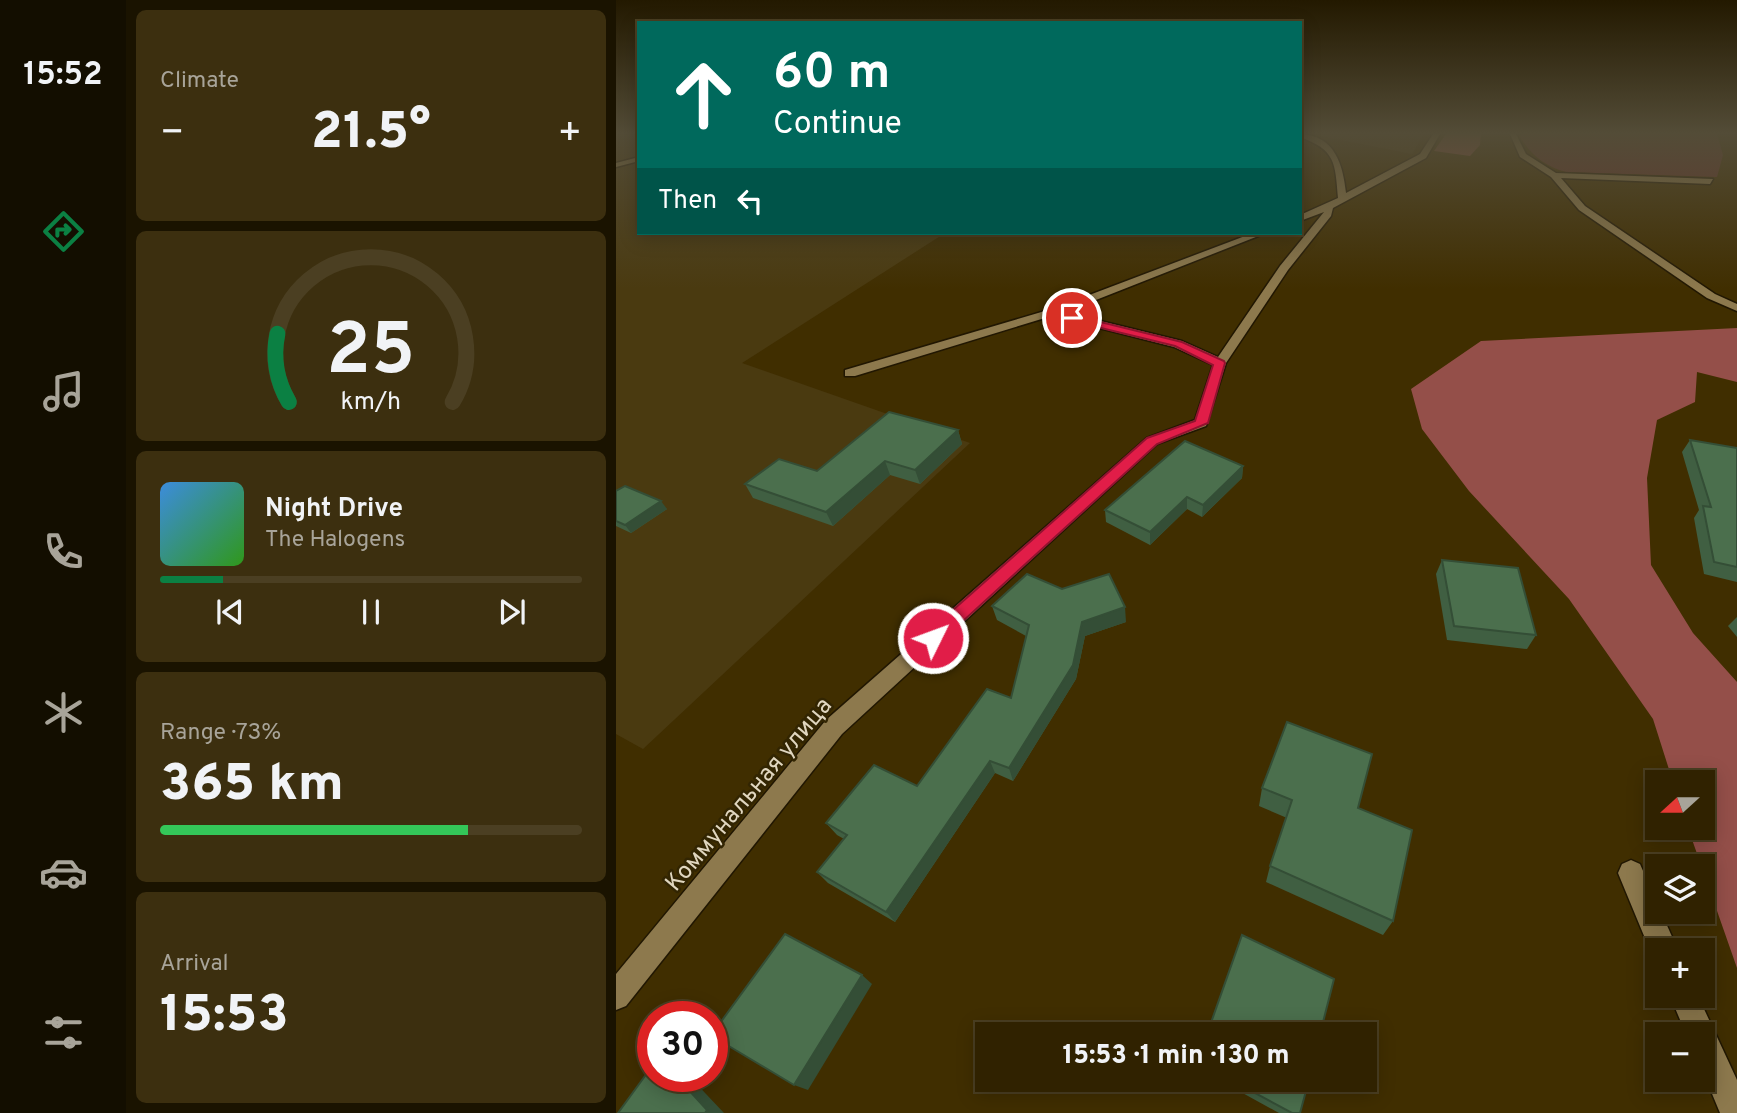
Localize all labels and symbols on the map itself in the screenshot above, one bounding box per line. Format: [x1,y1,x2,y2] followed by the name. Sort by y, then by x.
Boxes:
[1042,288,1102,348] pin
[896,601,970,675] position arrow
[660,692,839,898] street label: Коммунальная улица
[1645,770,1715,840] north arrow
[637,1001,728,1092] speed limit sign: 30

